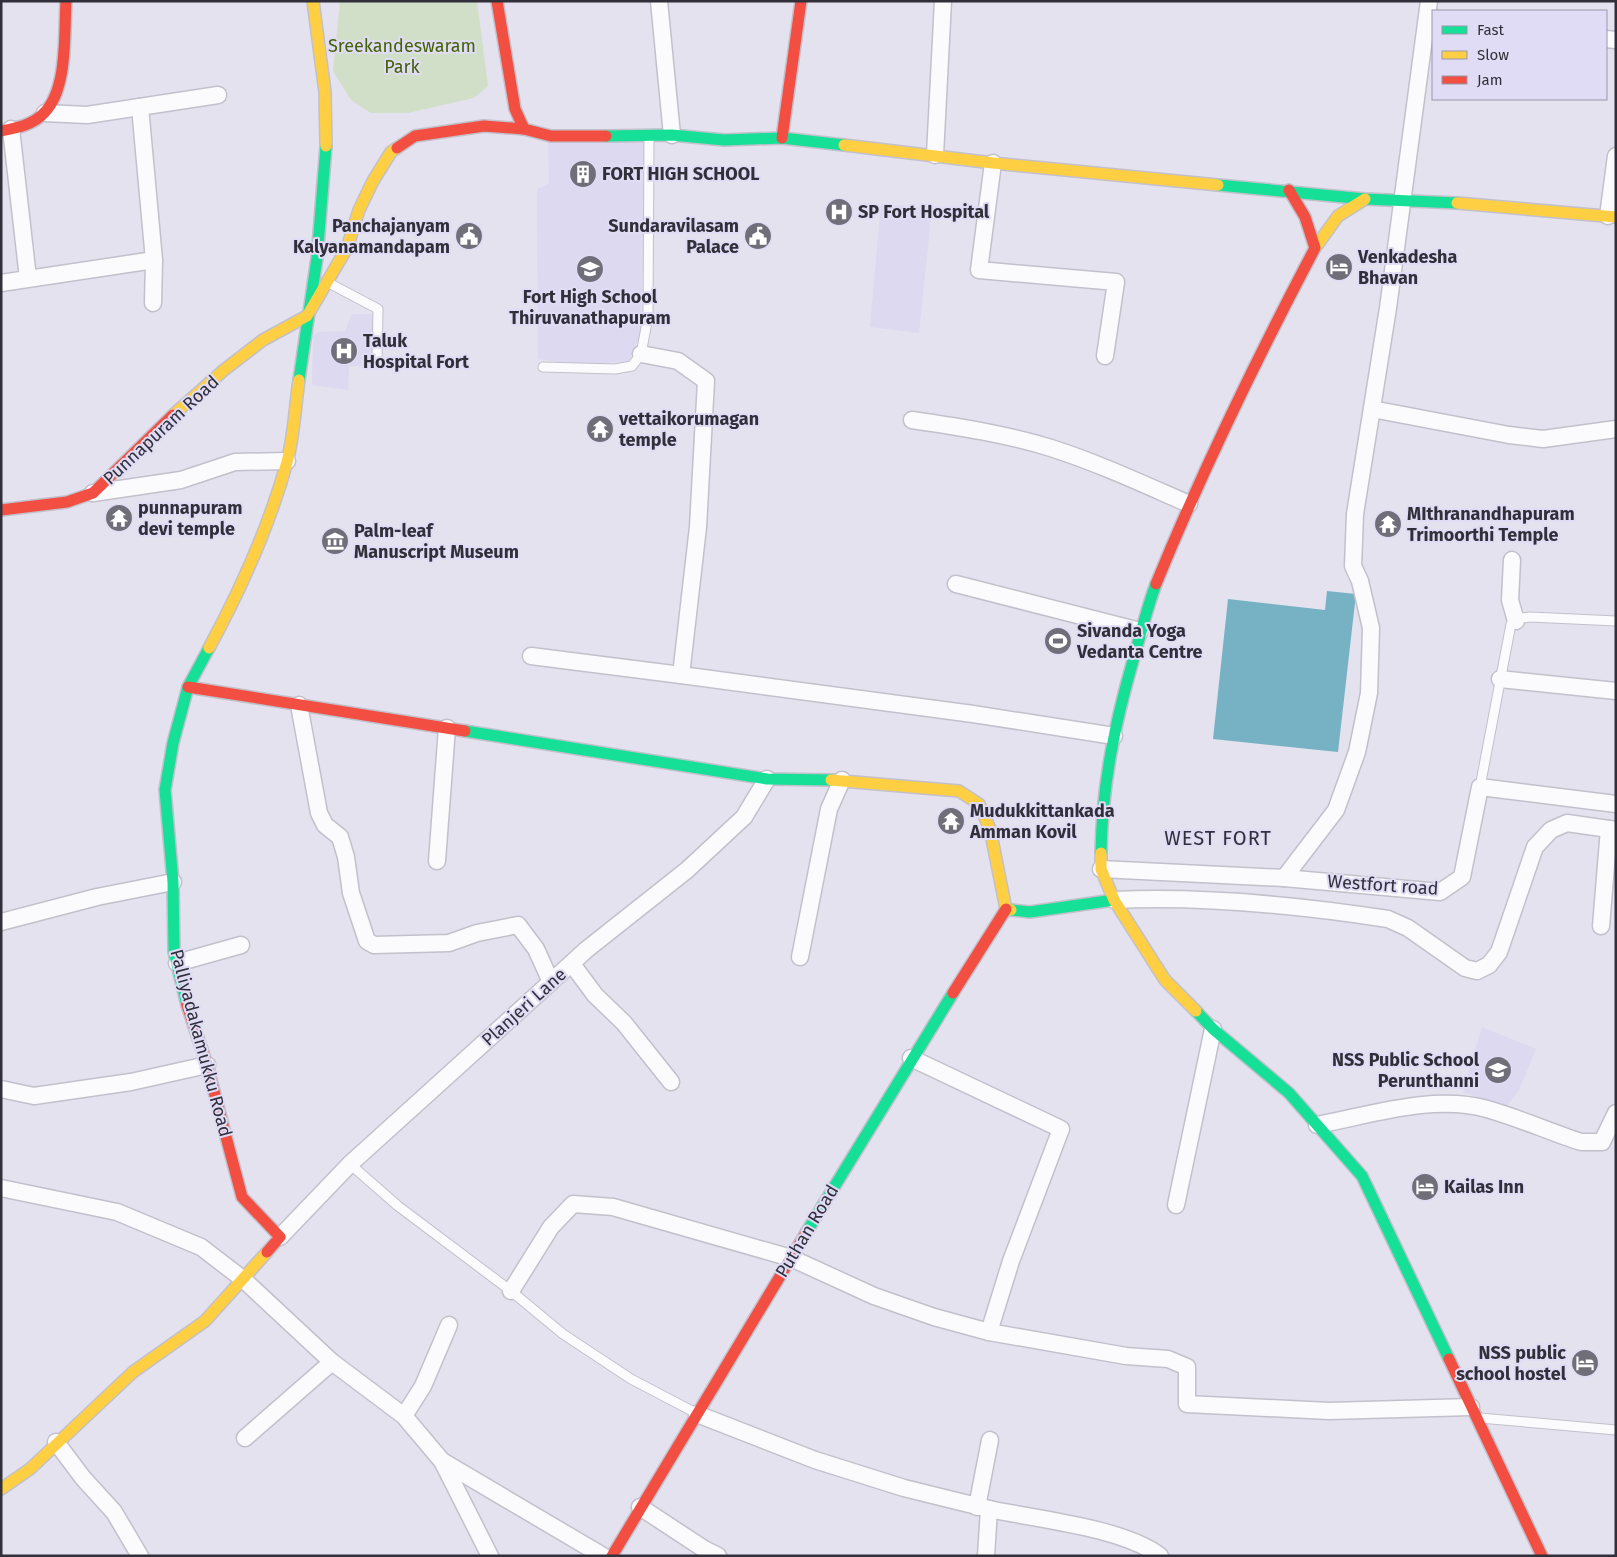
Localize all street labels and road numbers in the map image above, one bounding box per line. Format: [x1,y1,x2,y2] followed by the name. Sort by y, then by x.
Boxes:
[99,371,223,489] street label: Punnapuram Road
[1327,870,1439,900] street label: Westfort road
[165,947,237,1139] street label: Palliyadakamukku Road
[477,963,571,1051] street label: Planjeri Lane
[771,1181,843,1281] street label: Puthan Road

